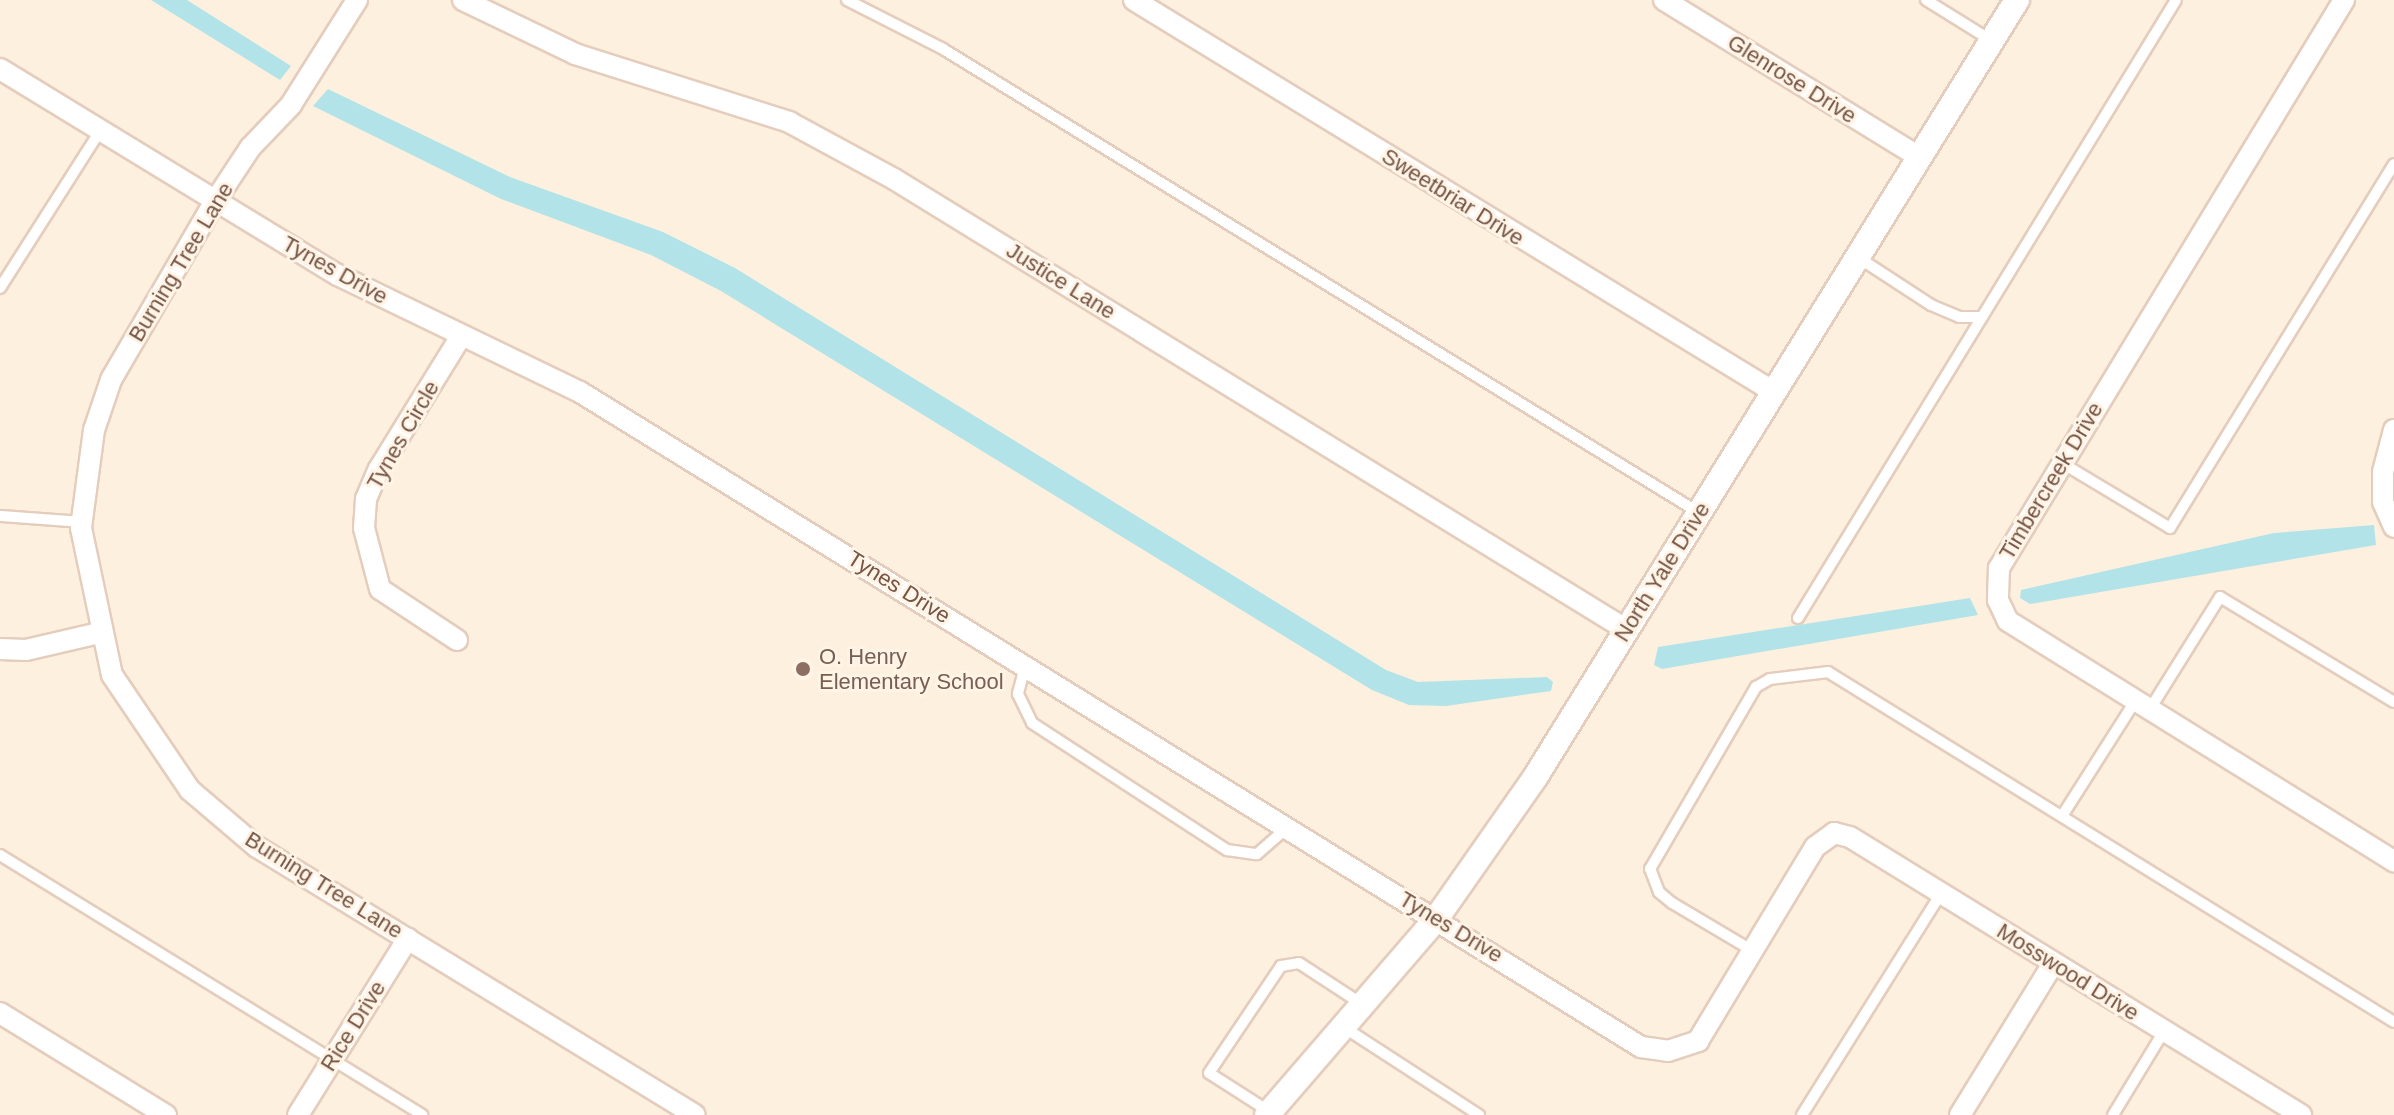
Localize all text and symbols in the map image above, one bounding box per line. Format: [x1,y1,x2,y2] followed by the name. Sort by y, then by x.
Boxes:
[1723,29,1861,129] street label: Glenrose Drive
[1377,143,1529,251] street label: Sweetbriar Drive
[123,177,239,347] street label: Burning Tree Lane
[278,230,392,310] street label: Tynes Drive
[1002,237,1120,325] street label: Justice Lane
[361,376,445,494] street label: Tynes Circle
[1994,398,2108,564] street label: Timbercreek Drive
[1608,497,1716,647] street label: North Yale Drive
[843,545,955,629] street label: Tynes Drive
[819,643,1004,694] place label: O. Henry Elementary School
[794,660,812,678] marker: O. Henry Elementary School
[240,826,408,944] street label: Burning Tree Lane
[1394,886,1508,968] street label: Tynes Drive
[1992,918,2144,1026] street label: Mosswood Drive
[315,976,391,1076] street label: Rice Drive

